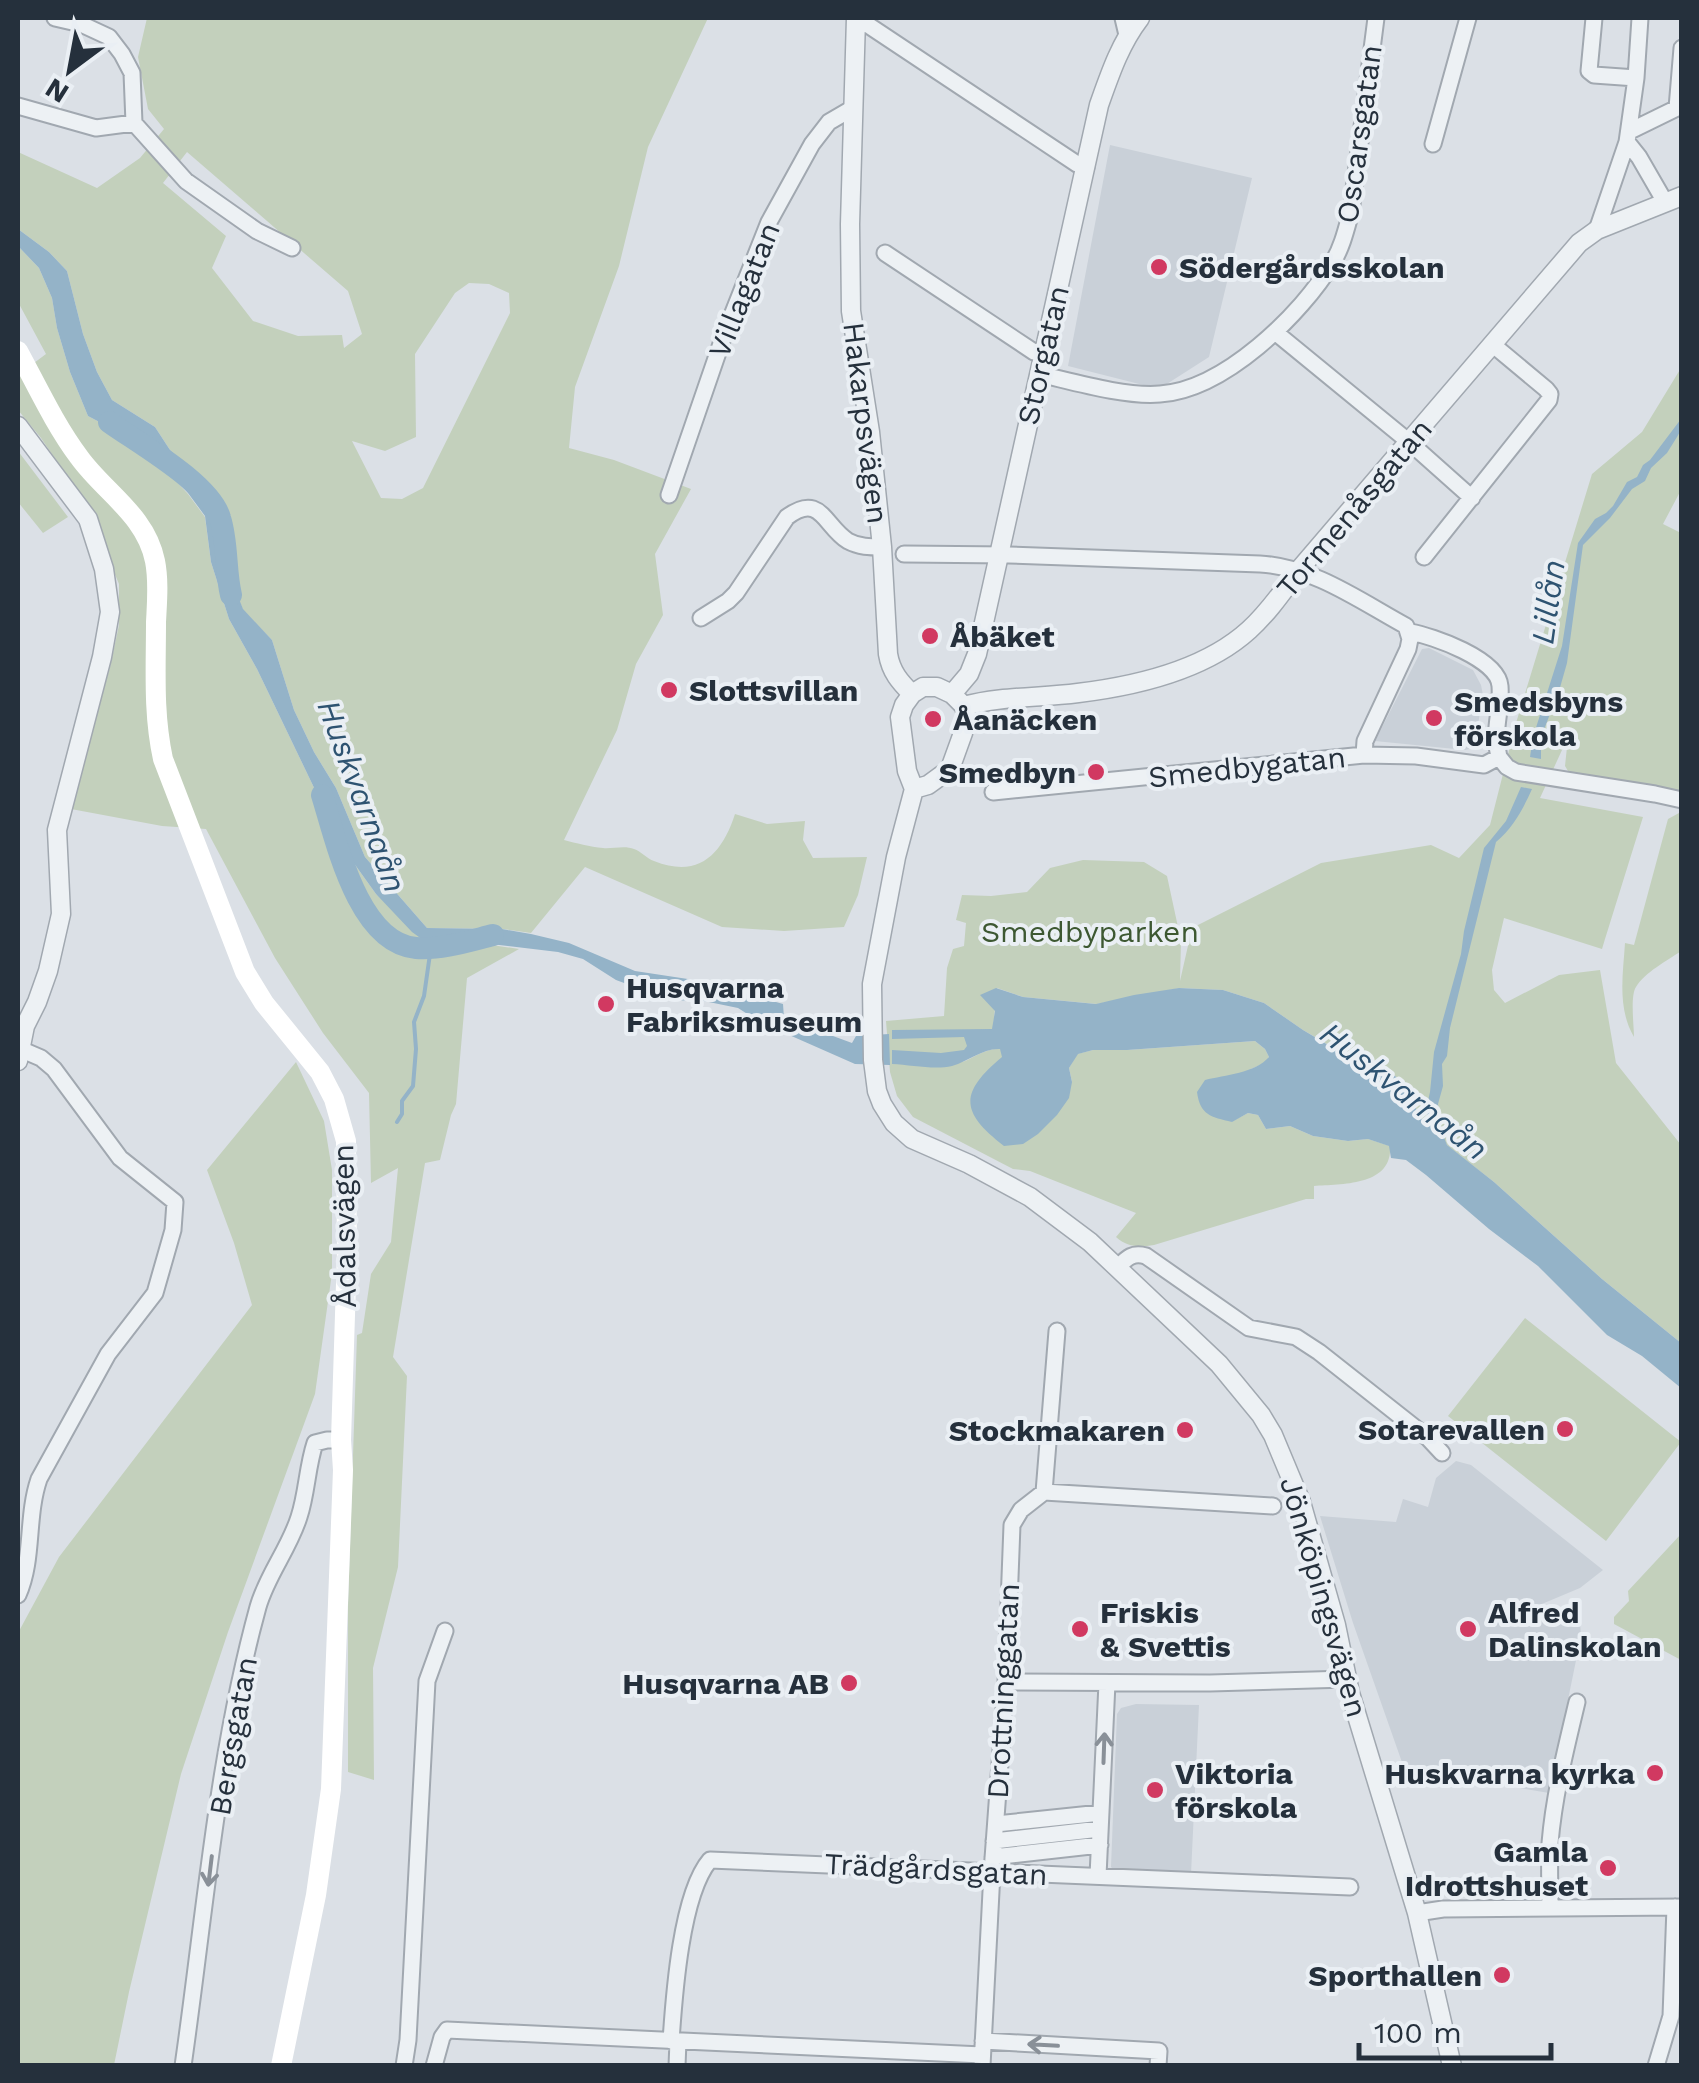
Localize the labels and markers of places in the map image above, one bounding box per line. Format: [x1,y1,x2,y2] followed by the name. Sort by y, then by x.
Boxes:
[1179,250,1445,285] place label: Södergårdsskolan
[1148,256,1170,278] marker: Södergårdsskolan
[950,619,1055,654] place label: Åbäket
[919,625,941,647] marker: Åbäket
[689,673,858,708] place label: Slottsvillan
[658,679,680,701] marker: Slottsvillan
[1454,684,1623,753] place label: Smedsbyns förskola
[953,702,1097,737] place label: Åanäcken
[1423,707,1445,729] marker: Smedsbyns förskola
[922,708,944,730] marker: Åanäcken
[939,755,1076,790] place label: Smedbyn
[1085,761,1107,783] marker: Smedbyn
[626,970,862,1039] place label: Husqvarna Fabriksmuseum
[595,993,617,1015] marker: Husqvarna Fabriksmuseum
[1358,1412,1545,1447] place label: Sotarevallen
[949,1413,1165,1448] place label: Stockmakaren
[1554,1418,1576,1440] marker: Sotarevallen
[1174,1419,1196,1441] marker: Stockmakaren
[1100,1595,1231,1664] place label: Friskis & Svettis
[1488,1595,1662,1664] place label: Alfred Dalinskolan
[1069,1618,1091,1640] marker: Friskis & Svettis
[1457,1618,1479,1640] marker: Alfred Dalinskolan
[622,1666,829,1701] place label: Husqvarna AB
[838,1672,860,1694] marker: Husqvarna AB
[1175,1756,1298,1825] place label: Viktoria förskola
[1384,1756,1636,1791] place label: Huskvarna kyrka
[1644,1762,1666,1784] marker: Huskvarna kyrka
[1144,1779,1166,1801] marker: Viktoria förskola
[1405,1834,1589,1903] place label: Gamla Idrottshuset
[1597,1857,1619,1879] marker: Gamla Idrottshuset
[1308,1958,1482,1993] place label: Sporthallen
[1491,1964,1513,1986] marker: Sporthallen

